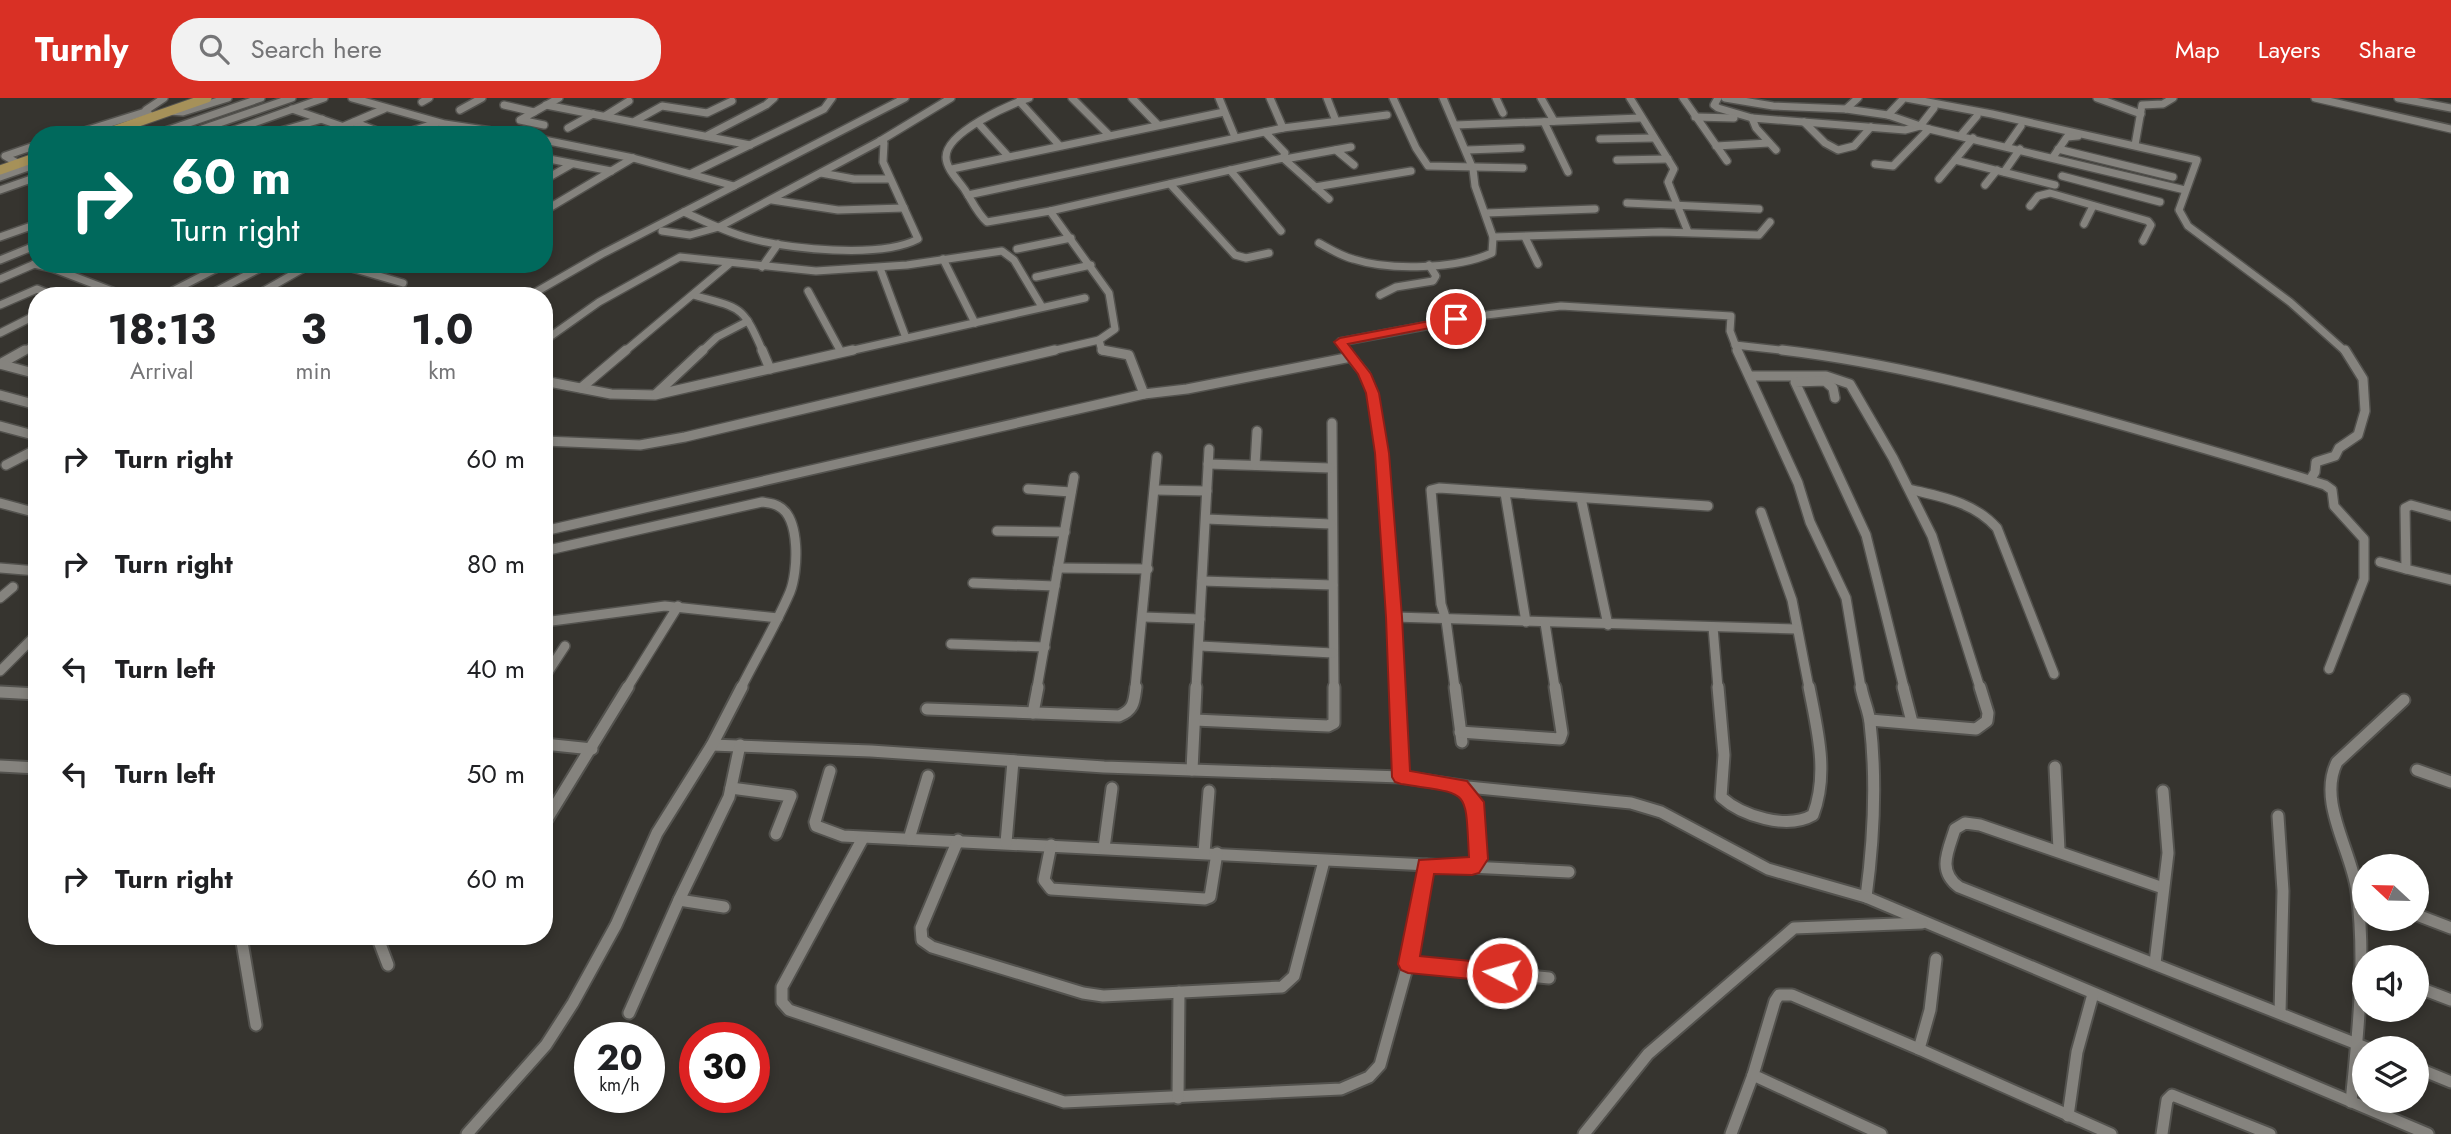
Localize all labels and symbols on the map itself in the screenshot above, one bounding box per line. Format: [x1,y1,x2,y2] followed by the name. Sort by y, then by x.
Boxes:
[1426,289,1486,349] pin
[2352,854,2429,931] north arrow
[1465,936,1539,1010] position arrow
[679,1022,770,1113] speed limit sign: 30

